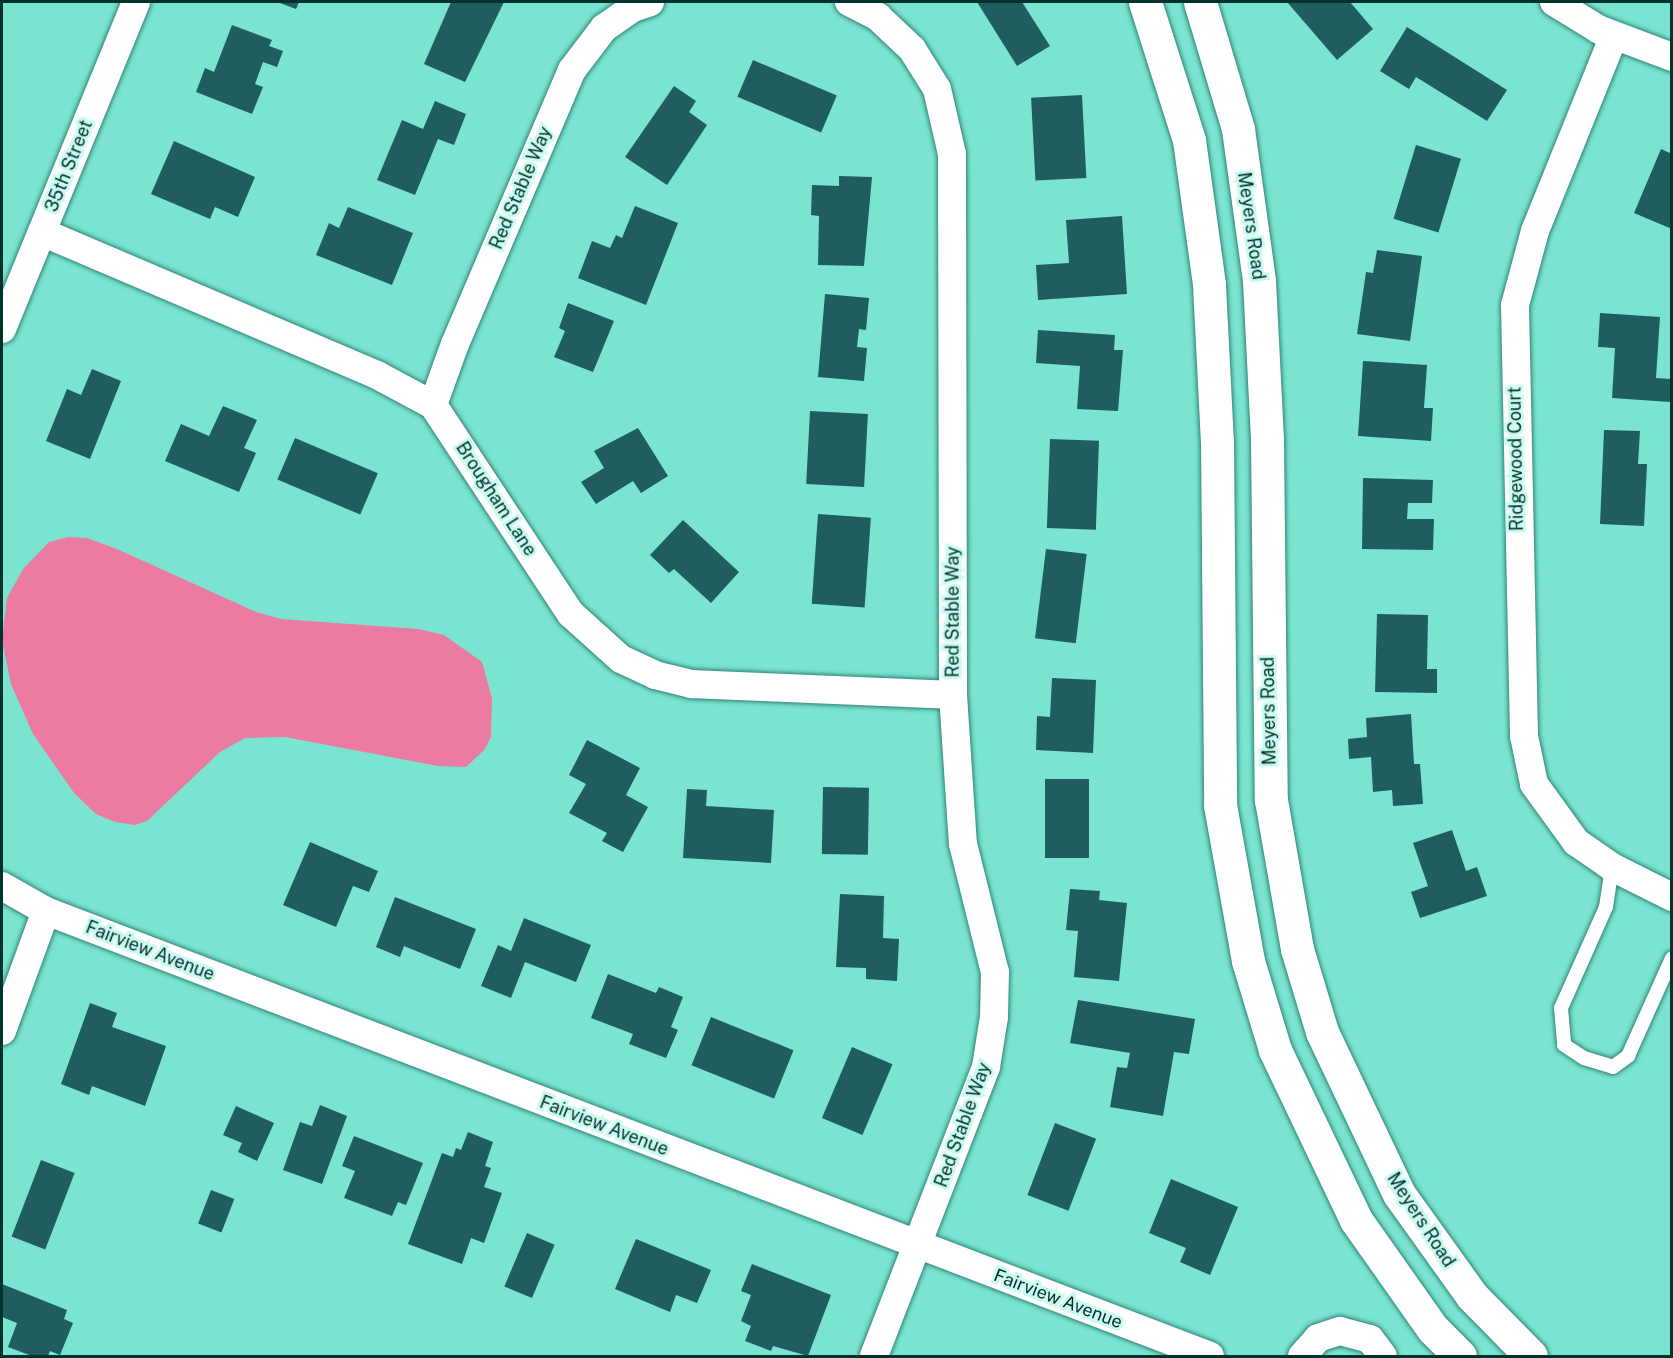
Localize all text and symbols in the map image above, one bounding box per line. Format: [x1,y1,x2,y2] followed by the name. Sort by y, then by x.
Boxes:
[41,117,97,215] street label: 35th Street
[485,123,557,253] street label: Red Stable Way
[1233,171,1269,281] street label: Meyers Road
[1504,387,1528,531] street label: Ridgewood Court
[451,438,541,560] street label: Brougham Lane
[942,546,964,678] street label: Red Stable Way
[1257,657,1281,765] street label: Meyers Road
[83,917,217,985] street label: Fairview Avenue
[930,1059,996,1191] street label: Red Stable Way
[537,1092,671,1160] street label: Fairview Avenue
[1382,1169,1460,1271] street label: Meyers Road
[991,1265,1125,1333] street label: Fairview Avenue

